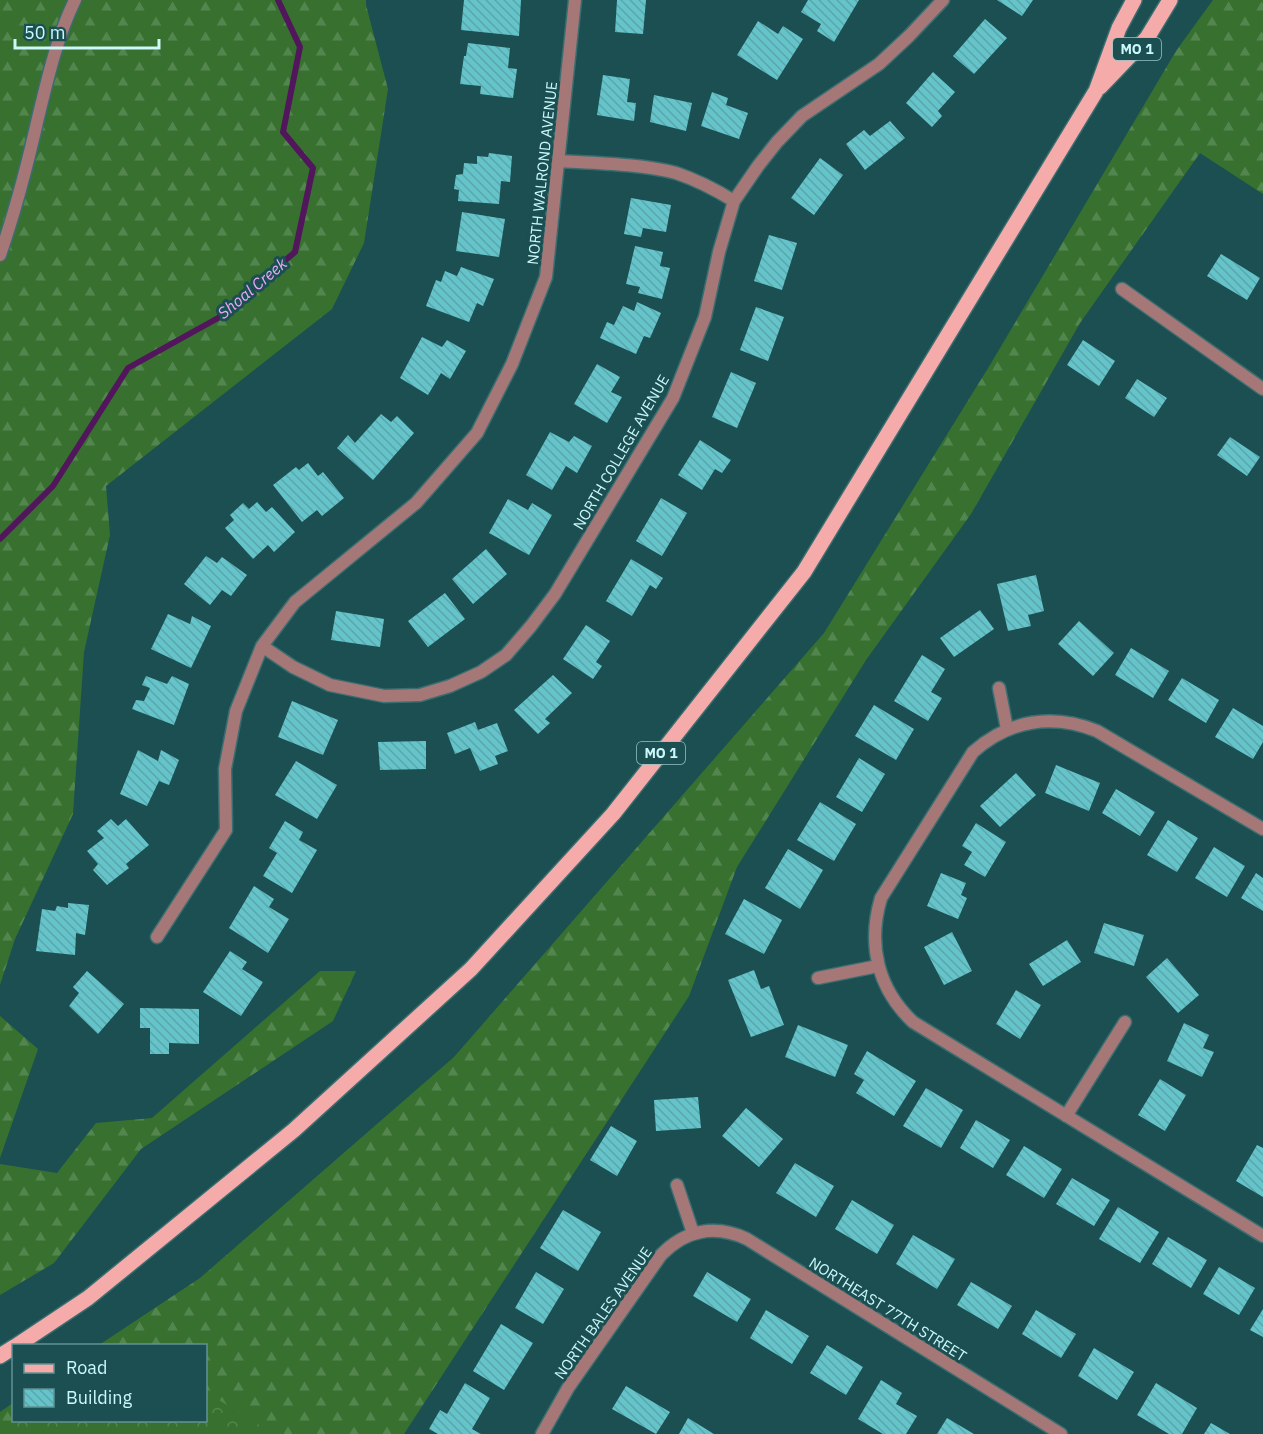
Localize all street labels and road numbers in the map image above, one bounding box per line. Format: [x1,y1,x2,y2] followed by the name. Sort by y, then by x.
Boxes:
[1113,38,1161,60] road number: MO 1
[523,80,561,266] street label: NORTH WALROND AVENUE
[569,371,673,533] street label: NORTH COLLEGE AVENUE
[637,742,685,764] road number: MO 1
[550,1243,656,1383] street label: NORTH BALES AVENUE
[806,1253,971,1366] street label: NORTHEAST 77TH STREET

